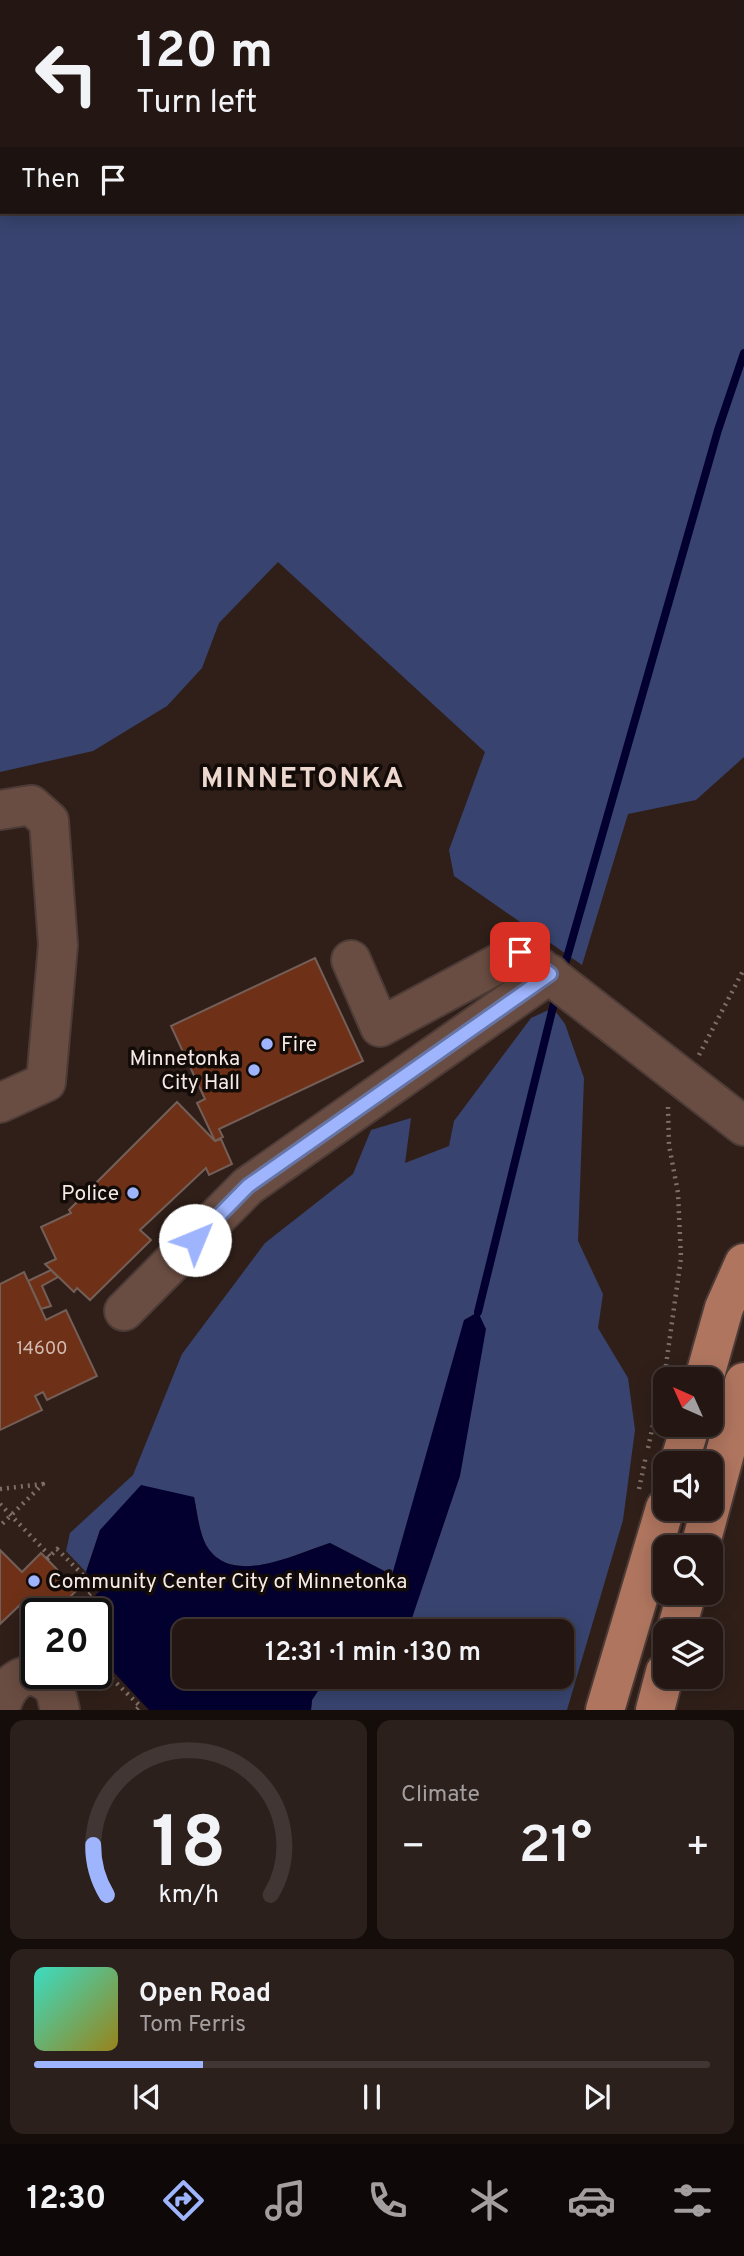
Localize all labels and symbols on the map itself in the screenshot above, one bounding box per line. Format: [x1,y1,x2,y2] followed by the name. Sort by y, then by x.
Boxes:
[201,762,405,798] district label: MINNETONKA
[490,922,550,982] pin
[281,1032,317,1059] place label: Fire
[259,1036,275,1052] marker: Fire
[130,1046,240,1097] place label: Minnetonka City Hall
[246,1062,262,1078] marker: Minnetonka City Hall
[61,1181,119,1208] place label: Police
[125,1185,141,1201] marker: Police
[158,1203,232,1277] position arrow
[16,1338,68,1361] house number: 14600
[653,1367,723,1437] north arrow
[48,1569,407,1596] place label: Community Center City of Minnetonka
[26,1573,42,1589] marker: Community Center City of Minnetonka
[21,1598,112,1689] speed limit sign: 20

